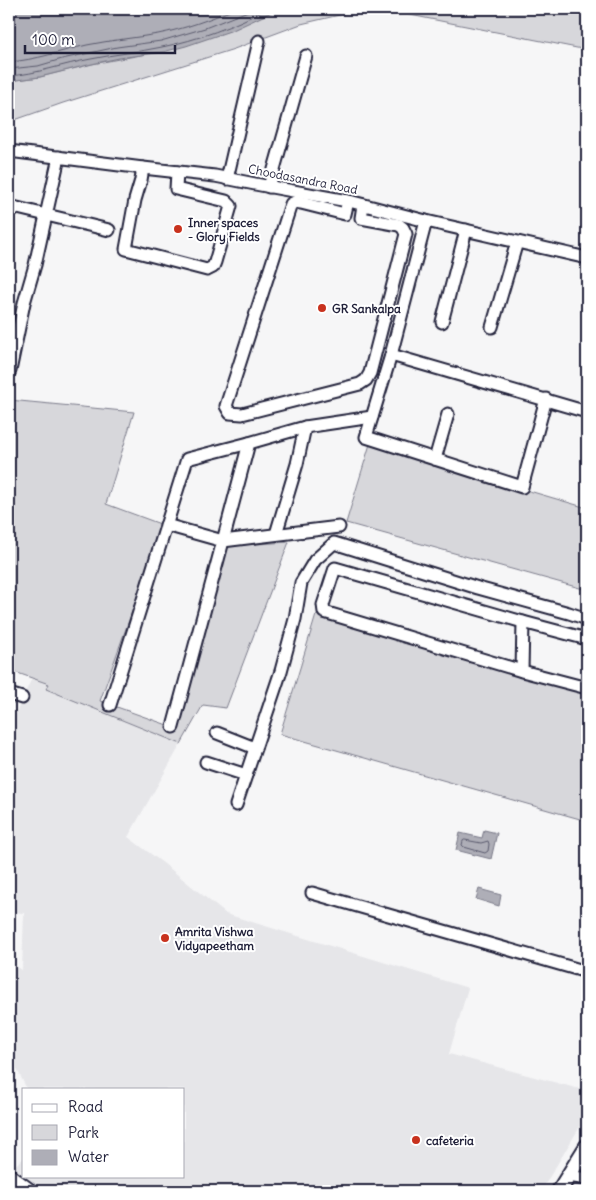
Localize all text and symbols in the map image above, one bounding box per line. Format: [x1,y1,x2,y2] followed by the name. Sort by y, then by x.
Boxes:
[25,22,175,54] scale bar
[32,30,74,49] text: 100 m
[247,161,359,197] street label: Choodasandra Road
[188,215,260,245] place label: Inner spaces - Glory Fields
[172,223,184,235] marker: Inner spaces - Glory Fields
[332,301,401,317] place label: GR Sankalpa
[316,302,328,314] marker: GR Sankalpa
[175,924,255,954] place label: Amrita Vishwa Vidyapeetham
[159,932,171,944] marker: Amrita Vishwa Vidyapeetham
[22,1088,185,1178] legend
[68,1097,103,1116] text: Road
[68,1123,99,1142] text: Park
[426,1133,474,1148] place label: cafeteria
[410,1134,422,1146] marker: cafeteria
[68,1147,109,1166] text: Water

